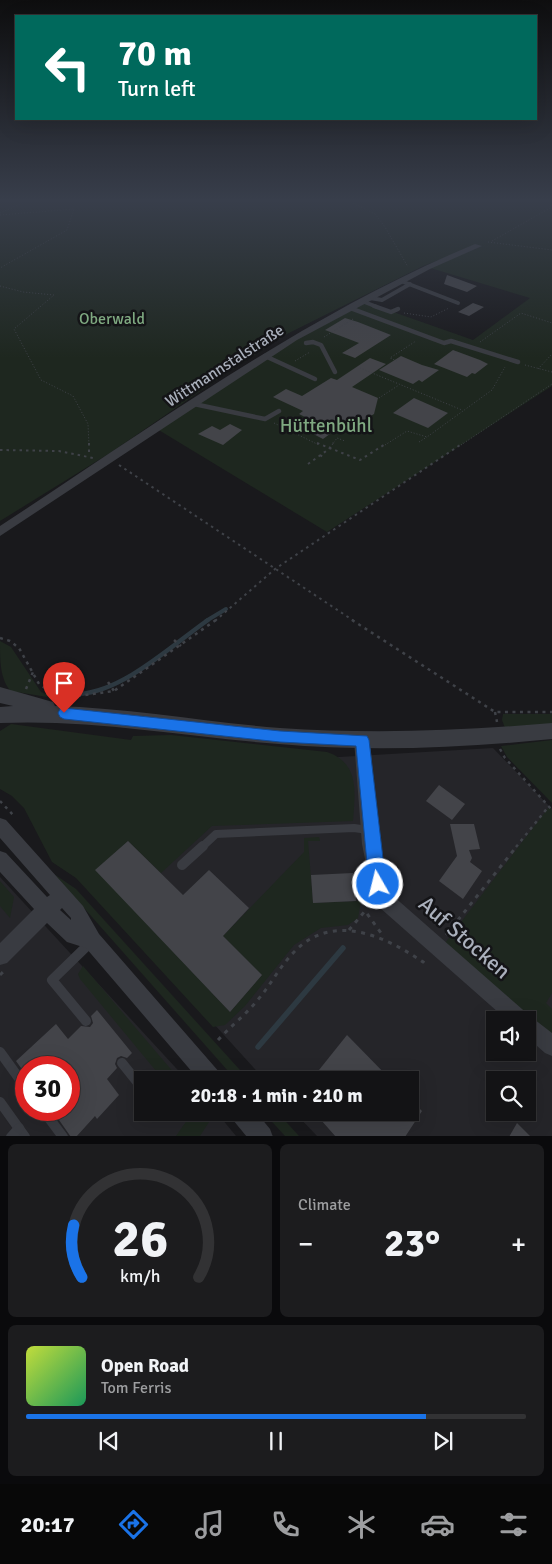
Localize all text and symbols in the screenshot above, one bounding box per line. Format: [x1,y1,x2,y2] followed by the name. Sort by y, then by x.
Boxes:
[118,32,192,75] text: 70 m
[35,35,100,100] icon: left
[118,75,196,102] text: Turn left
[79,309,145,329] park label: Oberwald
[162,320,288,412] street label: Wittmannstalstraße
[280,414,372,438] park label: Hüttenbühl
[43,662,85,713] pin
[50,669,78,697] icon: arrive
[351,857,403,909] position arrow
[413,890,516,985] street label: Auf Stocken
[486,1011,536,1121] map controls
[486,1011,536,1061] button: sound
[15,1056,80,1121] speed limit sign: 30
[486,1071,536,1121] button: search
[190,1084,363,1108] text: 20:18 · 1 min · 210 m
[298,1195,351,1215] text: Climate
[112,1207,168,1271] text: 26
[384,1220,440,1267] text: 23°
[298,1227,313,1261] text: −
[511,1227,526,1261] text: +
[120,1265,160,1287] text: km/h
[101,1354,189,1378] text: Open Road
[101,1378,171,1398] text: Tom Ferris
[95,1427,123,1455] icon: previous
[262,1427,290,1455] icon: pause
[429,1427,457,1455] icon: next
[116,1507,151,1542] icon: directions
[192,1507,227,1542] icon: music
[268,1507,303,1542] icon: phone
[344,1507,379,1542] icon: climate
[420,1507,455,1542] icon: car
[496,1507,531,1542] icon: filters
[21,1511,75,1538] text: 20:17

